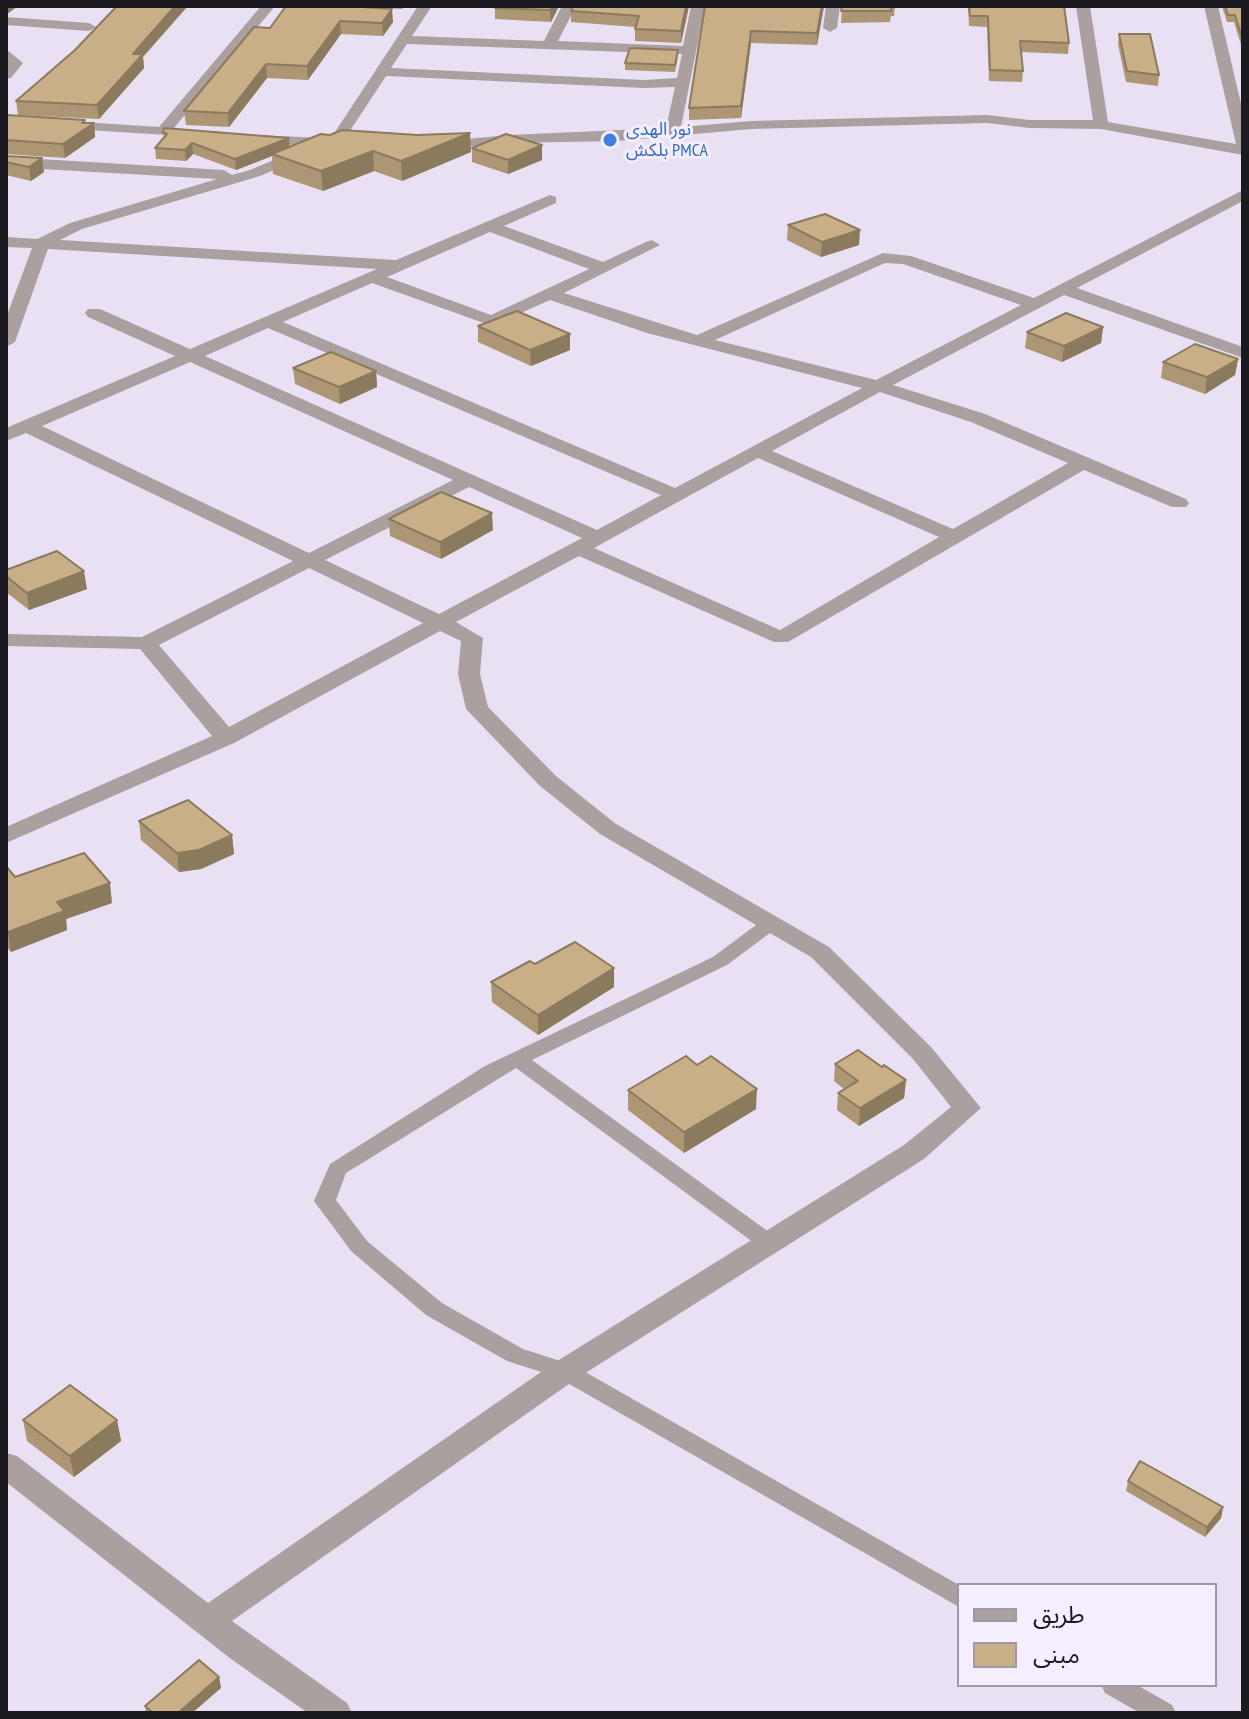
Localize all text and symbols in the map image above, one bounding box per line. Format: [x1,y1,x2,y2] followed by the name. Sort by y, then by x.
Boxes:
[626,119,708,162] place label: نور الهدى بلكش PMCA
[601,131,619,149] marker: نور الهدى بلكش PMCA
[957,1583,1217,1687] legend
[1033,1599,1085,1630] text: طريق
[1033,1639,1080,1670] text: مبنى

